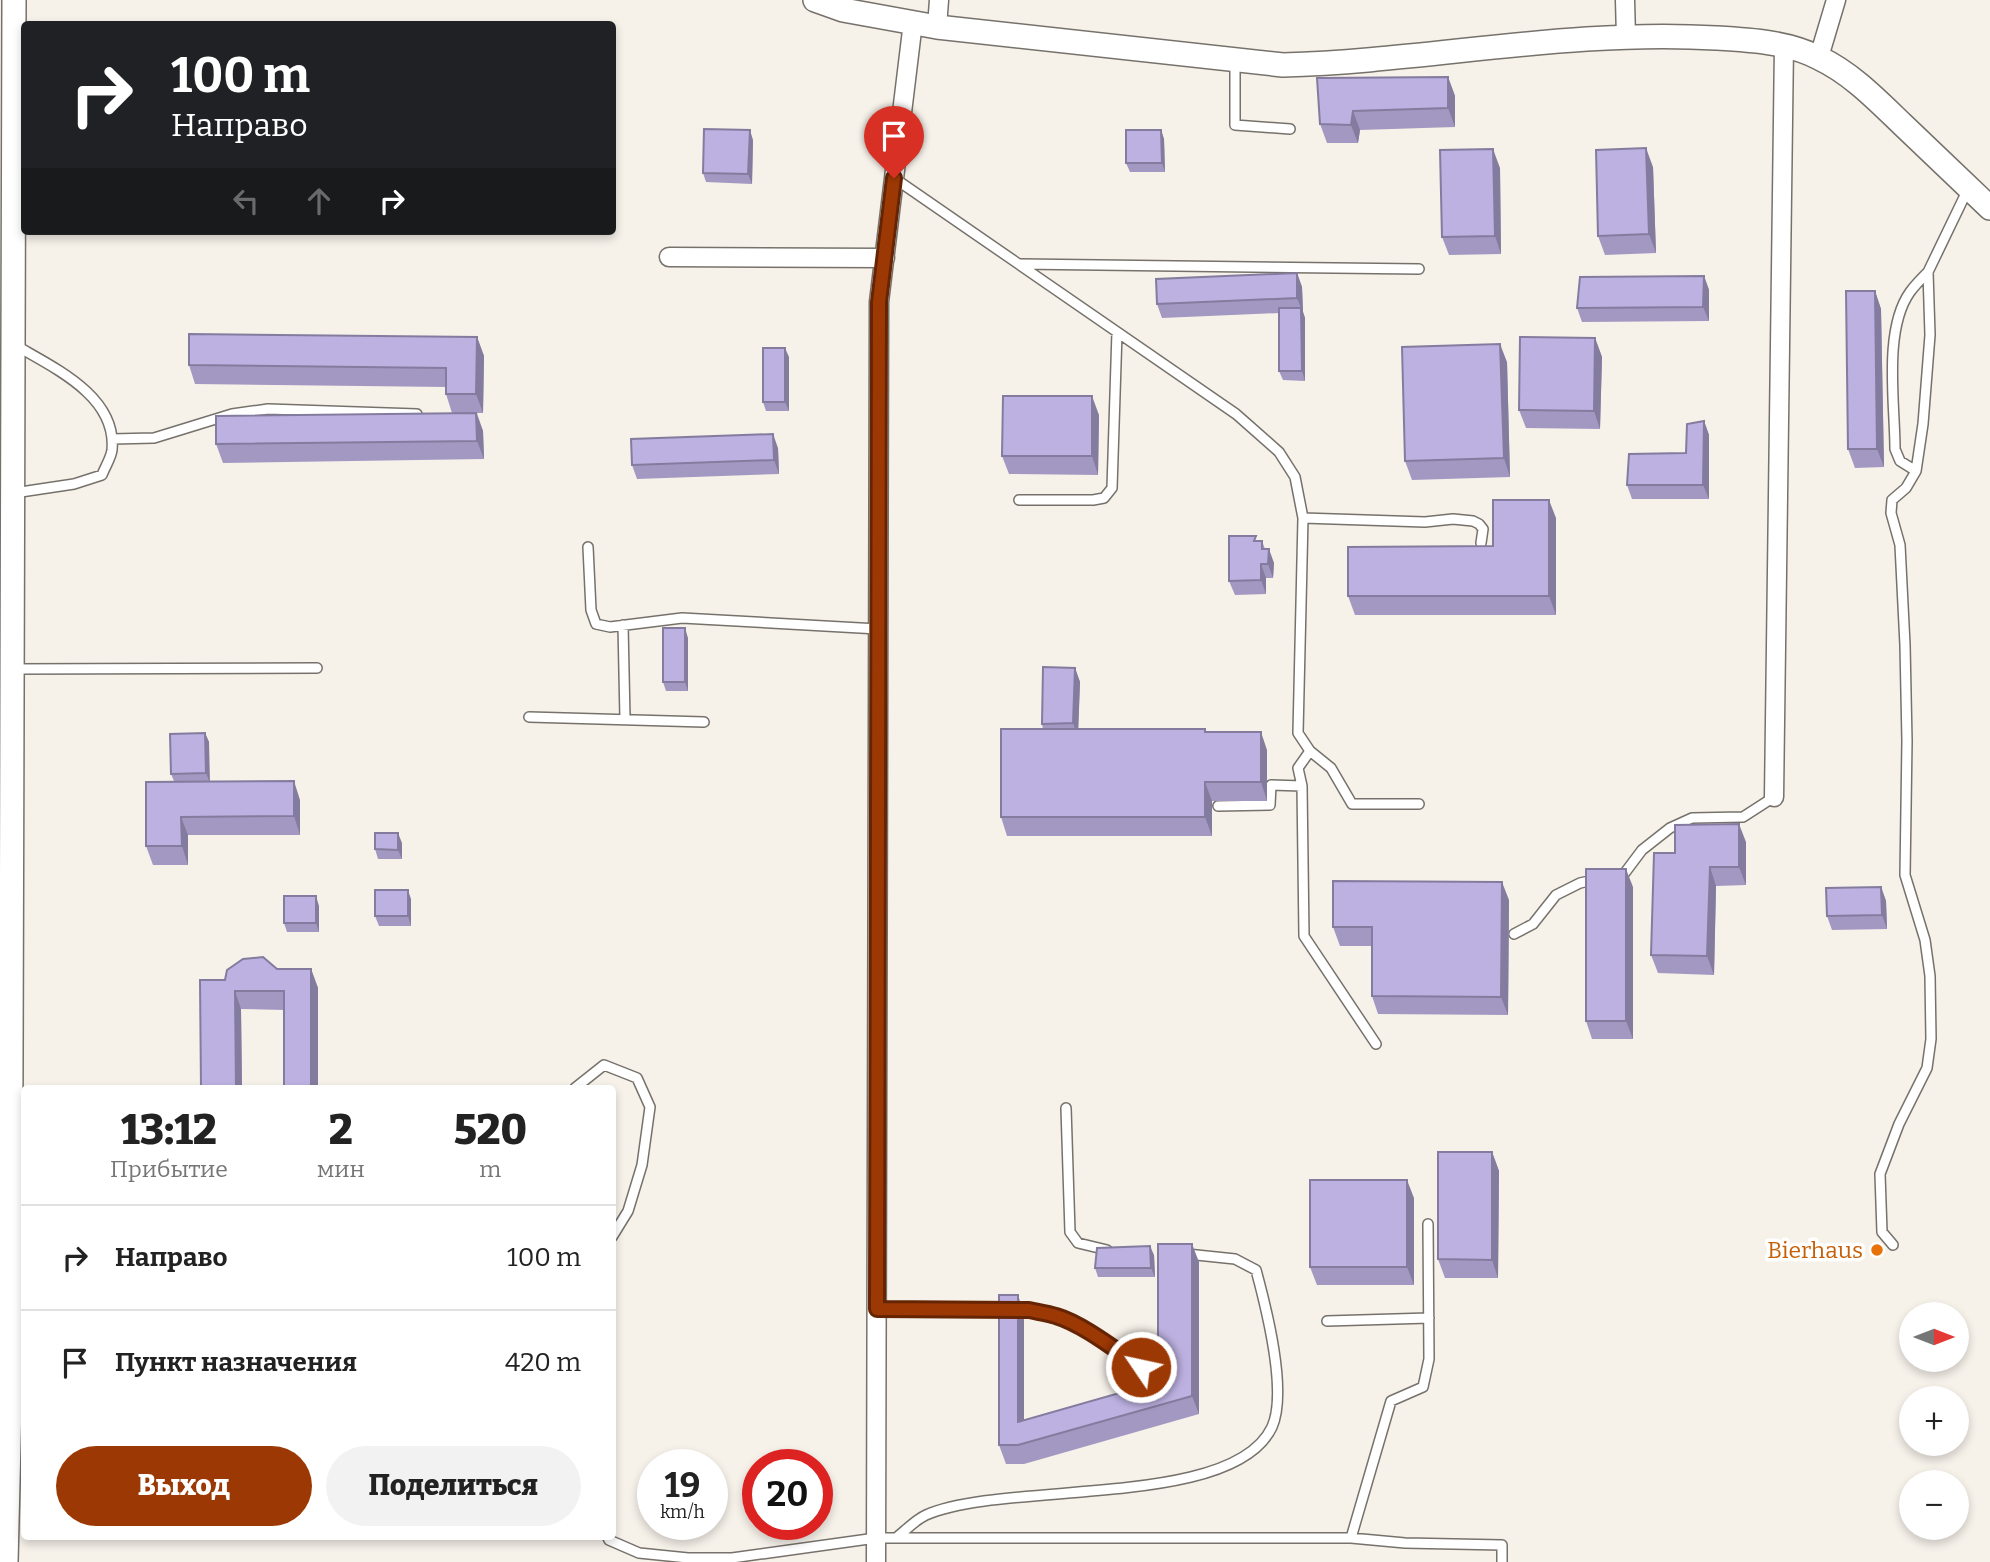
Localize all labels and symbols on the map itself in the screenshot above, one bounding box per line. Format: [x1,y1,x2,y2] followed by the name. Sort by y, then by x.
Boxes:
[864,106,924,178] pin
[1767,1236,1863,1264] place label: Bierhaus
[1869,1242,1885,1258] marker: Bierhaus
[1899,1302,1969,1372] north arrow
[1104,1330,1178,1404] position arrow
[742,1449,833,1540] speed limit sign: 20

